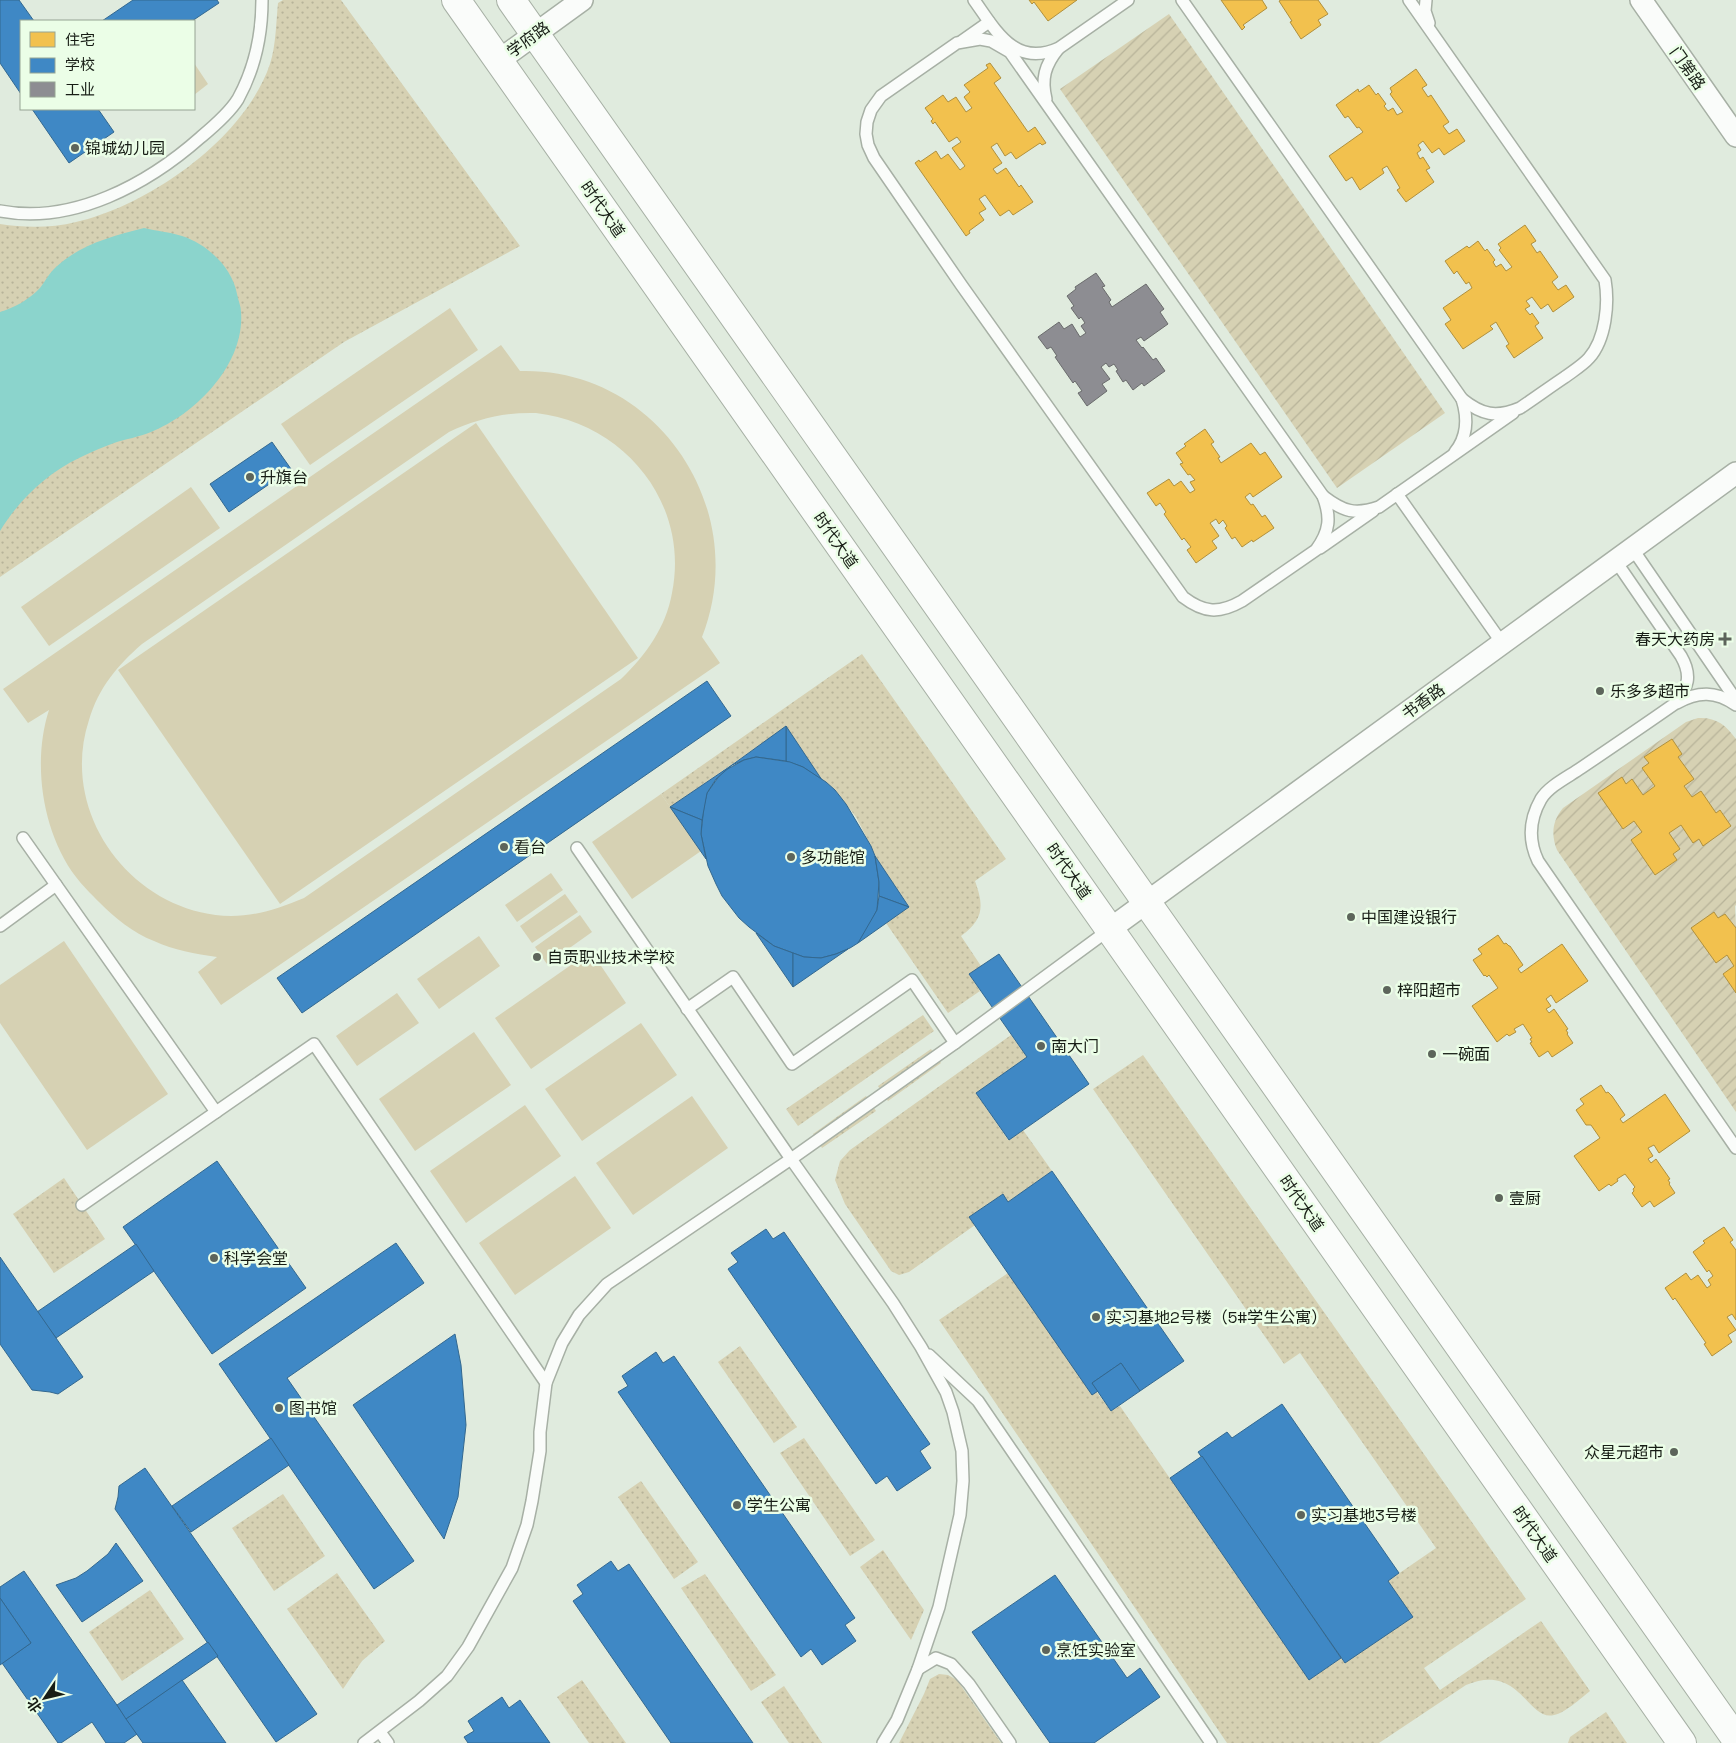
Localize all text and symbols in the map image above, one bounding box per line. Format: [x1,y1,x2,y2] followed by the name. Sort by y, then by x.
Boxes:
[503,17,554,62] street label: 学府路
[20,20,195,110] legend
[65,30,95,49] text: 住宅
[1665,43,1710,94] street label: 门第路
[65,55,95,74] text: 学校
[65,80,95,99] text: 工业
[85,138,165,159] place label: 锦城幼儿园
[69,142,81,154] marker: 锦城幼儿园
[576,177,630,242] street label: 时代大道
[260,467,308,488] place label: 升旗台
[244,471,256,483] marker: 升旗台
[809,508,863,573] street label: 时代大道
[1635,629,1715,650] place label: 春天大药房
[1719,633,1731,645] marker: 春天大药房
[1398,679,1449,724] street label: 书香路
[1610,681,1690,702] place label: 乐多多超市
[1594,685,1606,697] marker: 乐多多超市
[514,837,546,858] place label: 看台
[1042,839,1096,904] street label: 时代大道
[498,841,510,853] marker: 看台
[801,847,865,868] place label: 多功能馆
[785,851,797,863] marker: 多功能馆
[1361,907,1457,928] place label: 中国建设银行
[1345,911,1357,923] marker: 中国建设银行
[547,947,675,968] place label: 自贡职业技术学校
[531,951,543,963] marker: 自贡职业技术学校
[1397,980,1461,1001] place label: 梓阳超市
[1381,984,1393,996] marker: 梓阳超市
[1051,1036,1099,1057] place label: 南大门
[1035,1040,1047,1052] marker: 南大门
[1442,1044,1490,1065] place label: 一碗面
[1426,1048,1438,1060] marker: 一碗面
[1275,1171,1329,1236] street label: 时代大道
[1509,1188,1541,1209] place label: 壹厨
[1493,1192,1505,1204] marker: 壹厨
[224,1248,288,1269] place label: 科学会堂
[208,1252,220,1264] marker: 科学会堂
[1106,1307,1327,1328] place label: 实习基地2号楼（5#学生公寓）
[1090,1311,1102,1323] marker: 实习基地2号楼（5#学生公寓）
[289,1398,337,1419] place label: 图书馆
[273,1402,285,1414] marker: 图书馆
[1584,1442,1664,1463] place label: 众星元超市
[1668,1446,1680,1458] marker: 众星元超市
[747,1495,811,1516] place label: 学生公寓
[731,1499,743,1511] marker: 学生公寓
[1508,1502,1562,1567] street label: 时代大道
[1311,1505,1417,1526] place label: 实习基地3号楼
[1295,1509,1307,1521] marker: 实习基地3号楼
[1056,1640,1136,1661] place label: 烹饪实验室
[1040,1644,1052,1656] marker: 烹饪实验室
[20,1673,70,1723] north arrow
[23,1695,46,1716] text: 北

